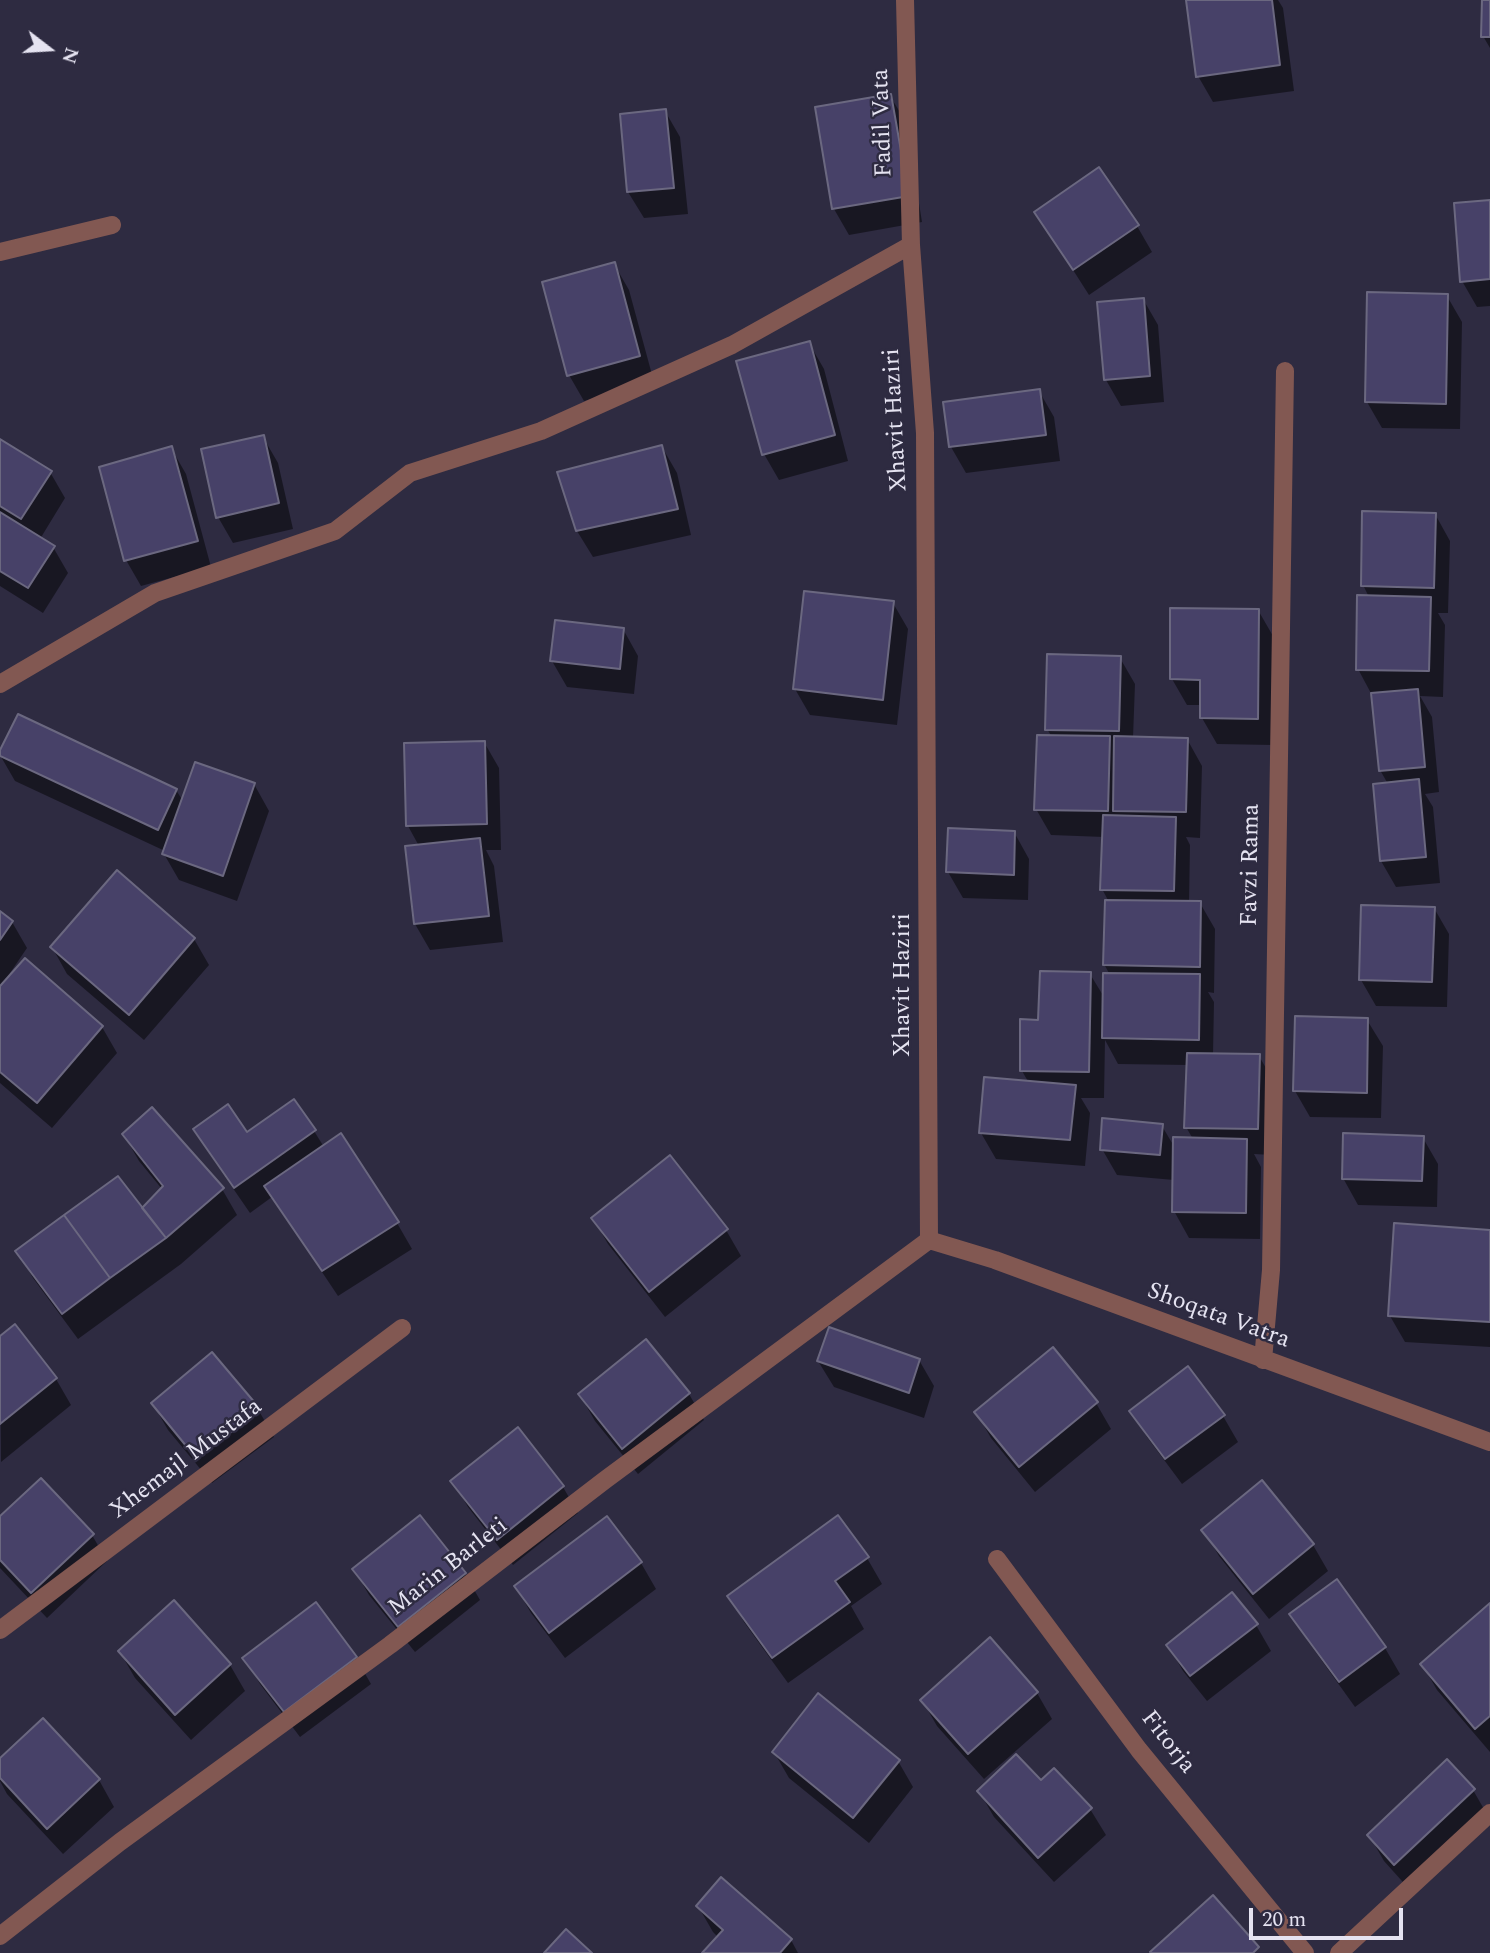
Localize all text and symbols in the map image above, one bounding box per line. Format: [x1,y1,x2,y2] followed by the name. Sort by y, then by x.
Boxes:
[14,14,84,84] north arrow
[53,44,86,67] text: N
[868,68,900,178] street label: Fadil Vata
[879,347,915,493] street label: Xhavit Haziri
[1237,803,1267,927] street label: Favzi Rama
[890,913,918,1057] street label: Xhavit Haziri
[1143,1278,1293,1356] street label: Shoqata Vatra
[105,1394,269,1526] street label: Xhemajl Mustafa
[384,1512,514,1624] street label: Marin Barleti
[1133,1706,1201,1780] street label: Fitorja
[1252,1894,1406,1938] scale bar
[1262,1904,1306,1936] text: 20 m

